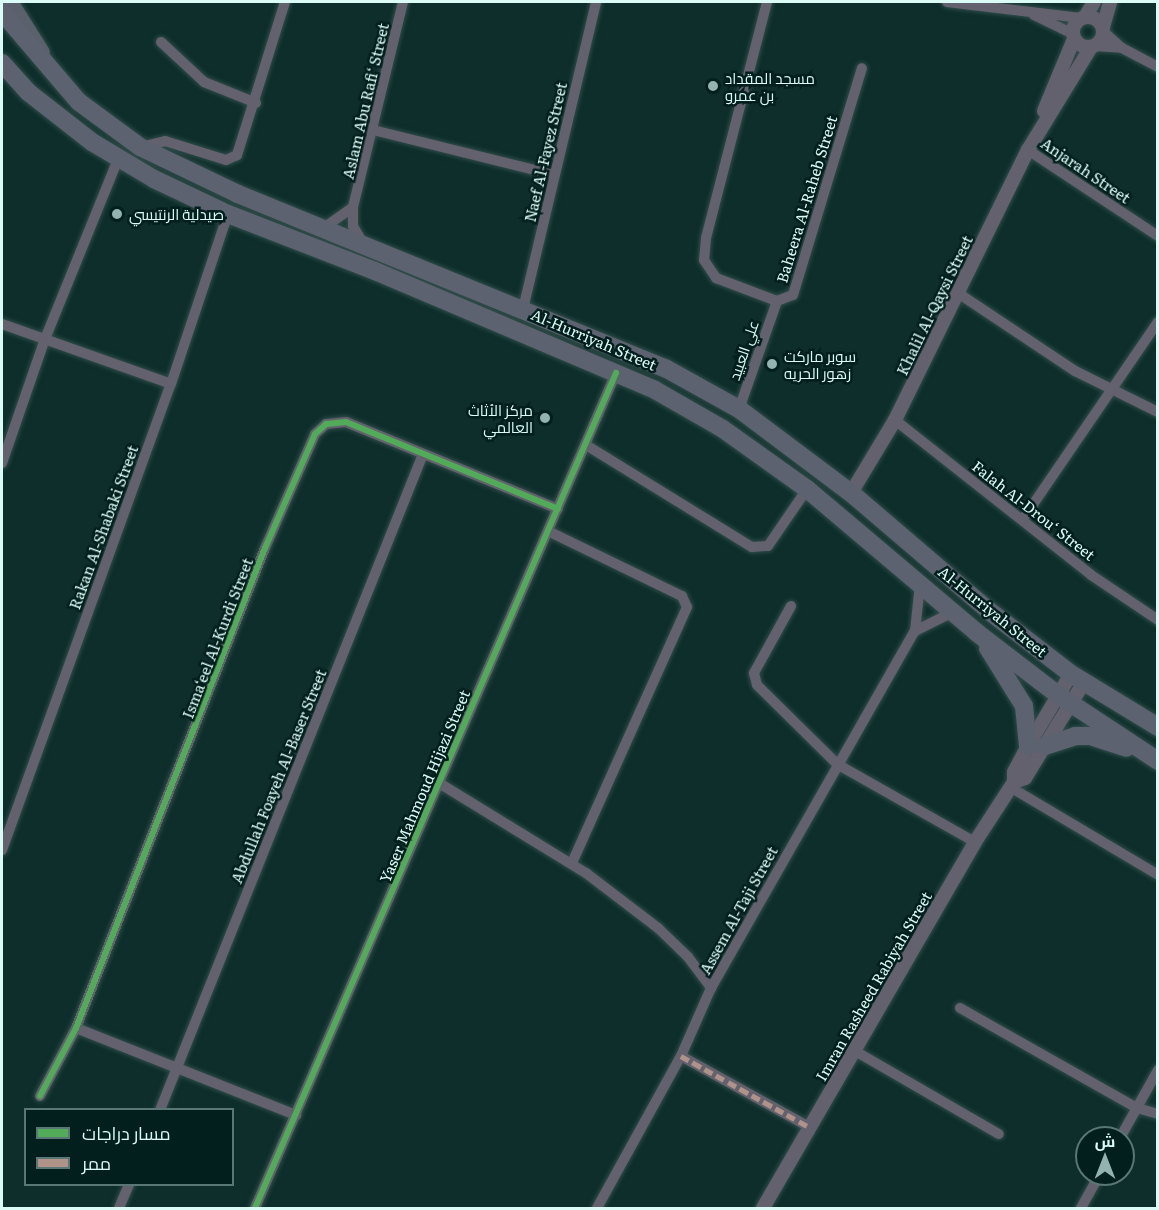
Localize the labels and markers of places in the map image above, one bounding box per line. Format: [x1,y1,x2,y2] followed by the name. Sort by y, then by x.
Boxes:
[725,68,815,103] place label: مسجد المقداد بن عمرو
[706,79,720,93] marker: مسجد المقداد بن عمرو
[129,205,224,223] place label: صيدلية الرنتيسي
[110,207,124,221] marker: صيدلية الرنتيسي
[784,346,856,381] place label: سوبر ماركت زهور الحريه
[765,357,779,371] marker: سوبر ماركت زهور الحريه
[468,400,533,435] place label: مركز الأثاث العالمي
[538,411,552,425] marker: مركز الأثاث العالمي

